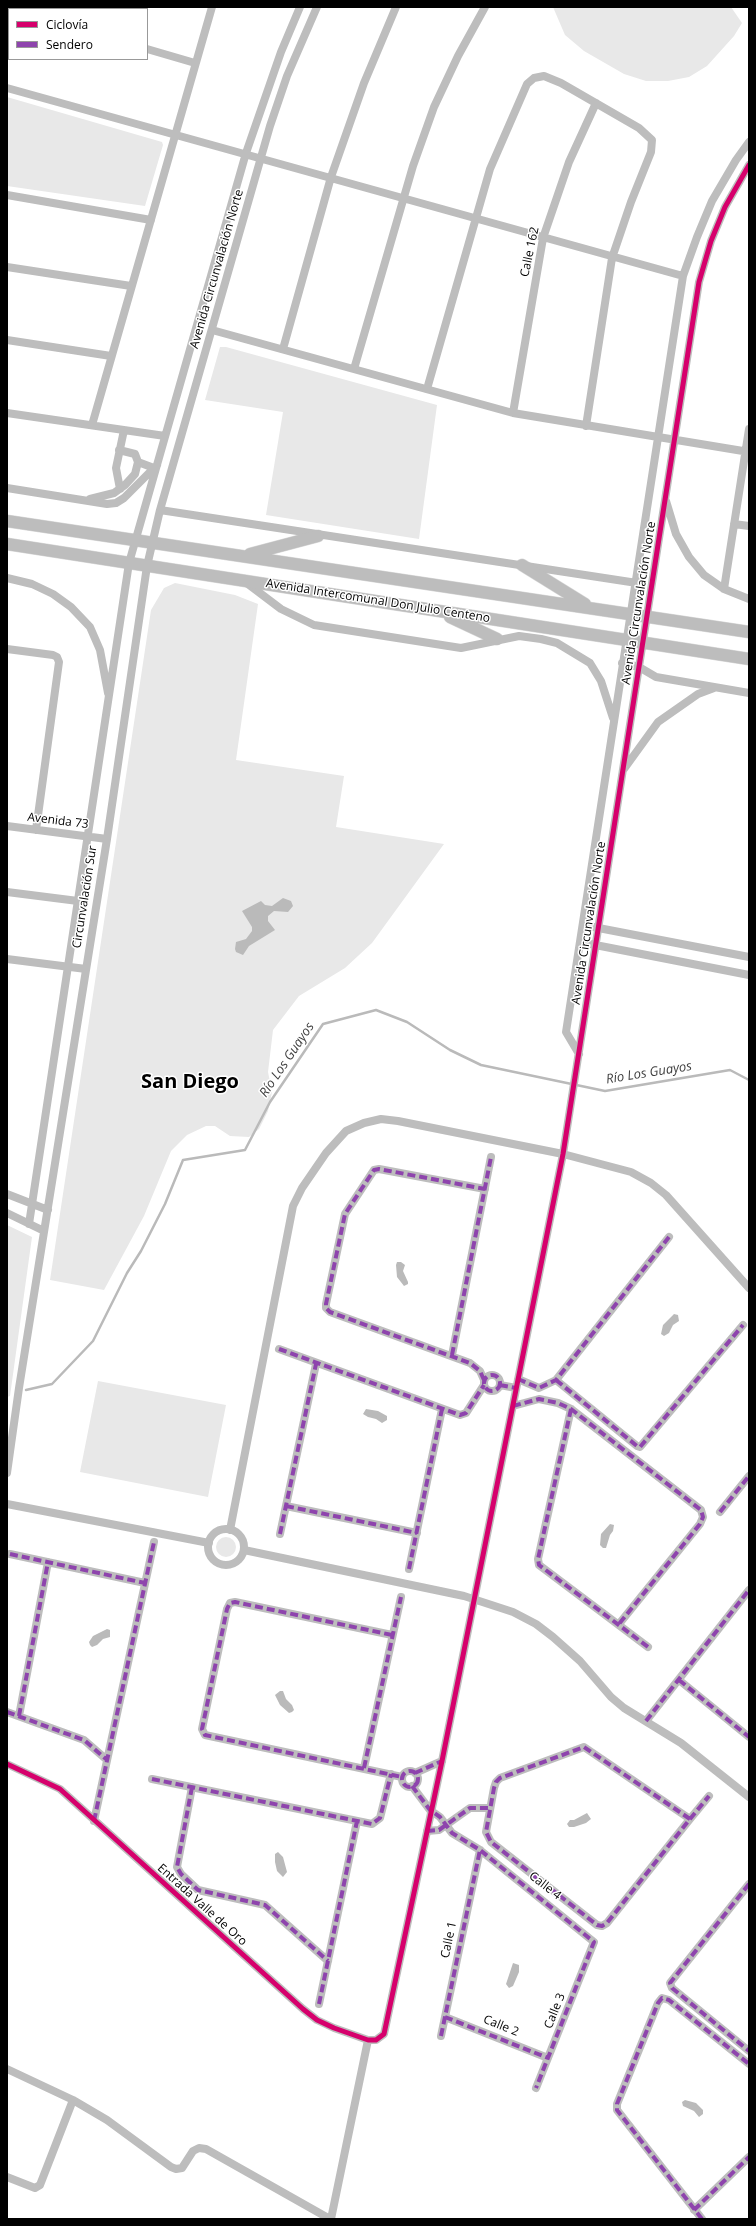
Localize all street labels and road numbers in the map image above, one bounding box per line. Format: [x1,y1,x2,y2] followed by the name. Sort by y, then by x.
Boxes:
[187,188,247,350] street label: Avenida Circunvalación Norte
[518,226,542,278] street label: Calle 162
[619,520,659,686] street label: Avenida Circunvalación Norte
[265,576,491,626] street label: Avenida Intercomunal Don Julio Centeno
[27,810,89,832] street label: Avenida 73
[569,840,609,1006] street label: Avenida Circunvalación Norte
[70,845,100,949] street label: Circunvalación Sur
[154,1861,250,1949] street label: Entrada Valle de Oro
[526,1869,564,1903] street label: Calle 4
[438,1920,460,1960] street label: Calle 1
[541,1991,569,2031] street label: Calle 3
[481,2012,521,2040] street label: Calle 2

